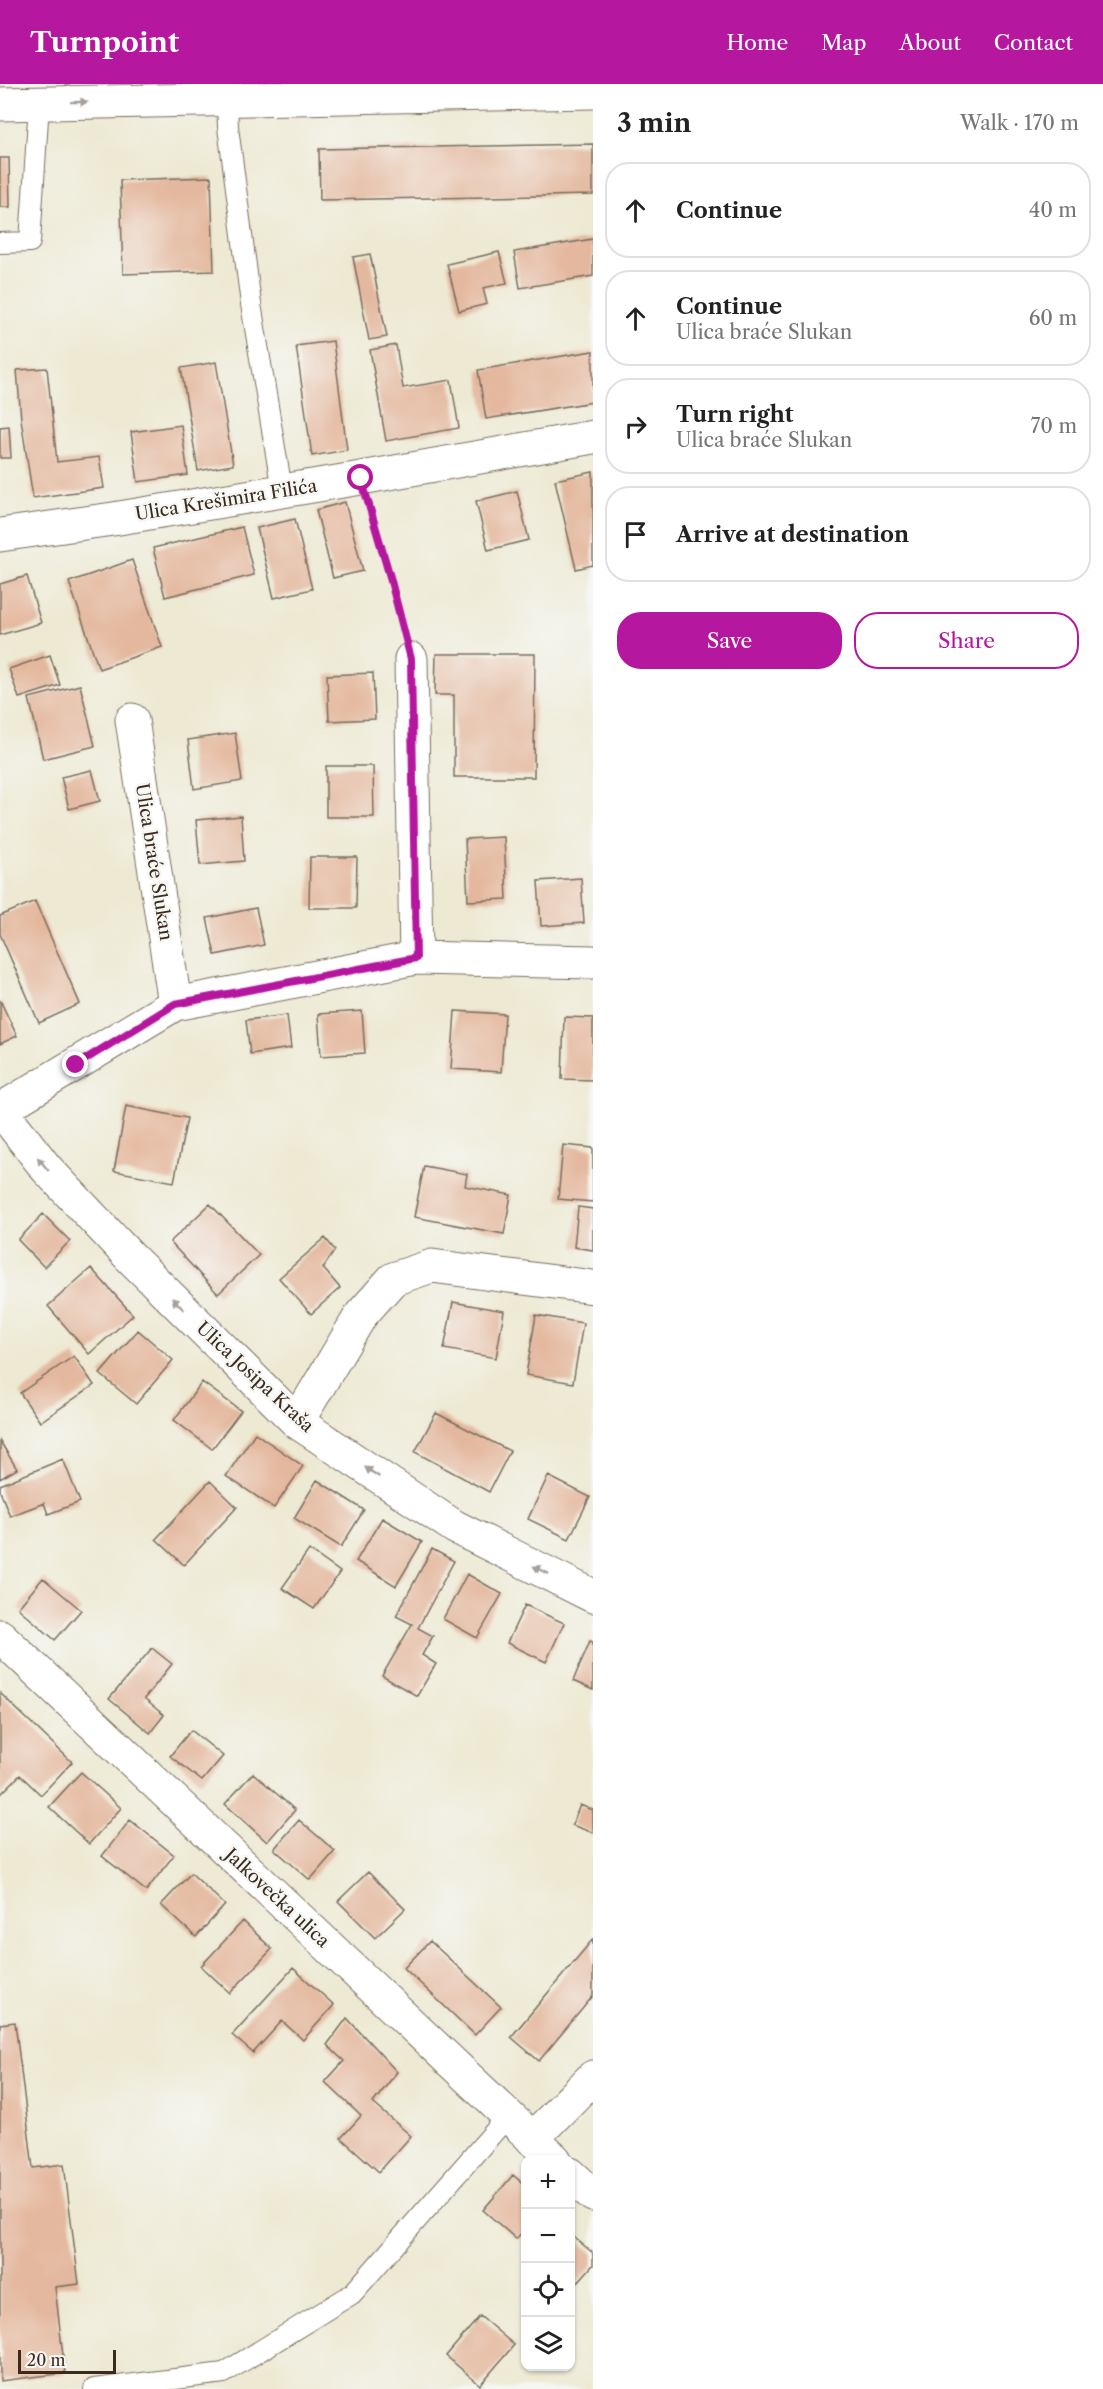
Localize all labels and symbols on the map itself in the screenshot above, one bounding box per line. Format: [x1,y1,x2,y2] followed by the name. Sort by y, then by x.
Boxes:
[70,98,89,107] one-way arrow
[347,464,373,490] route start
[133,475,319,525] street label: Ulica Krešimira Filića
[131,782,177,942] street label: Ulica braće Slukan
[62,1051,88,1077] route end
[37,1156,49,1171] one-way arrow
[170,1297,185,1311] one-way arrow
[192,1317,319,1437] street label: Ulica Josipa Kraša
[364,1467,380,1478] one-way arrow
[532,1565,549,1574] one-way arrow
[218,1842,334,1952] street label: Jalkovečka ulica
[18,2347,116,2374] scale bar

